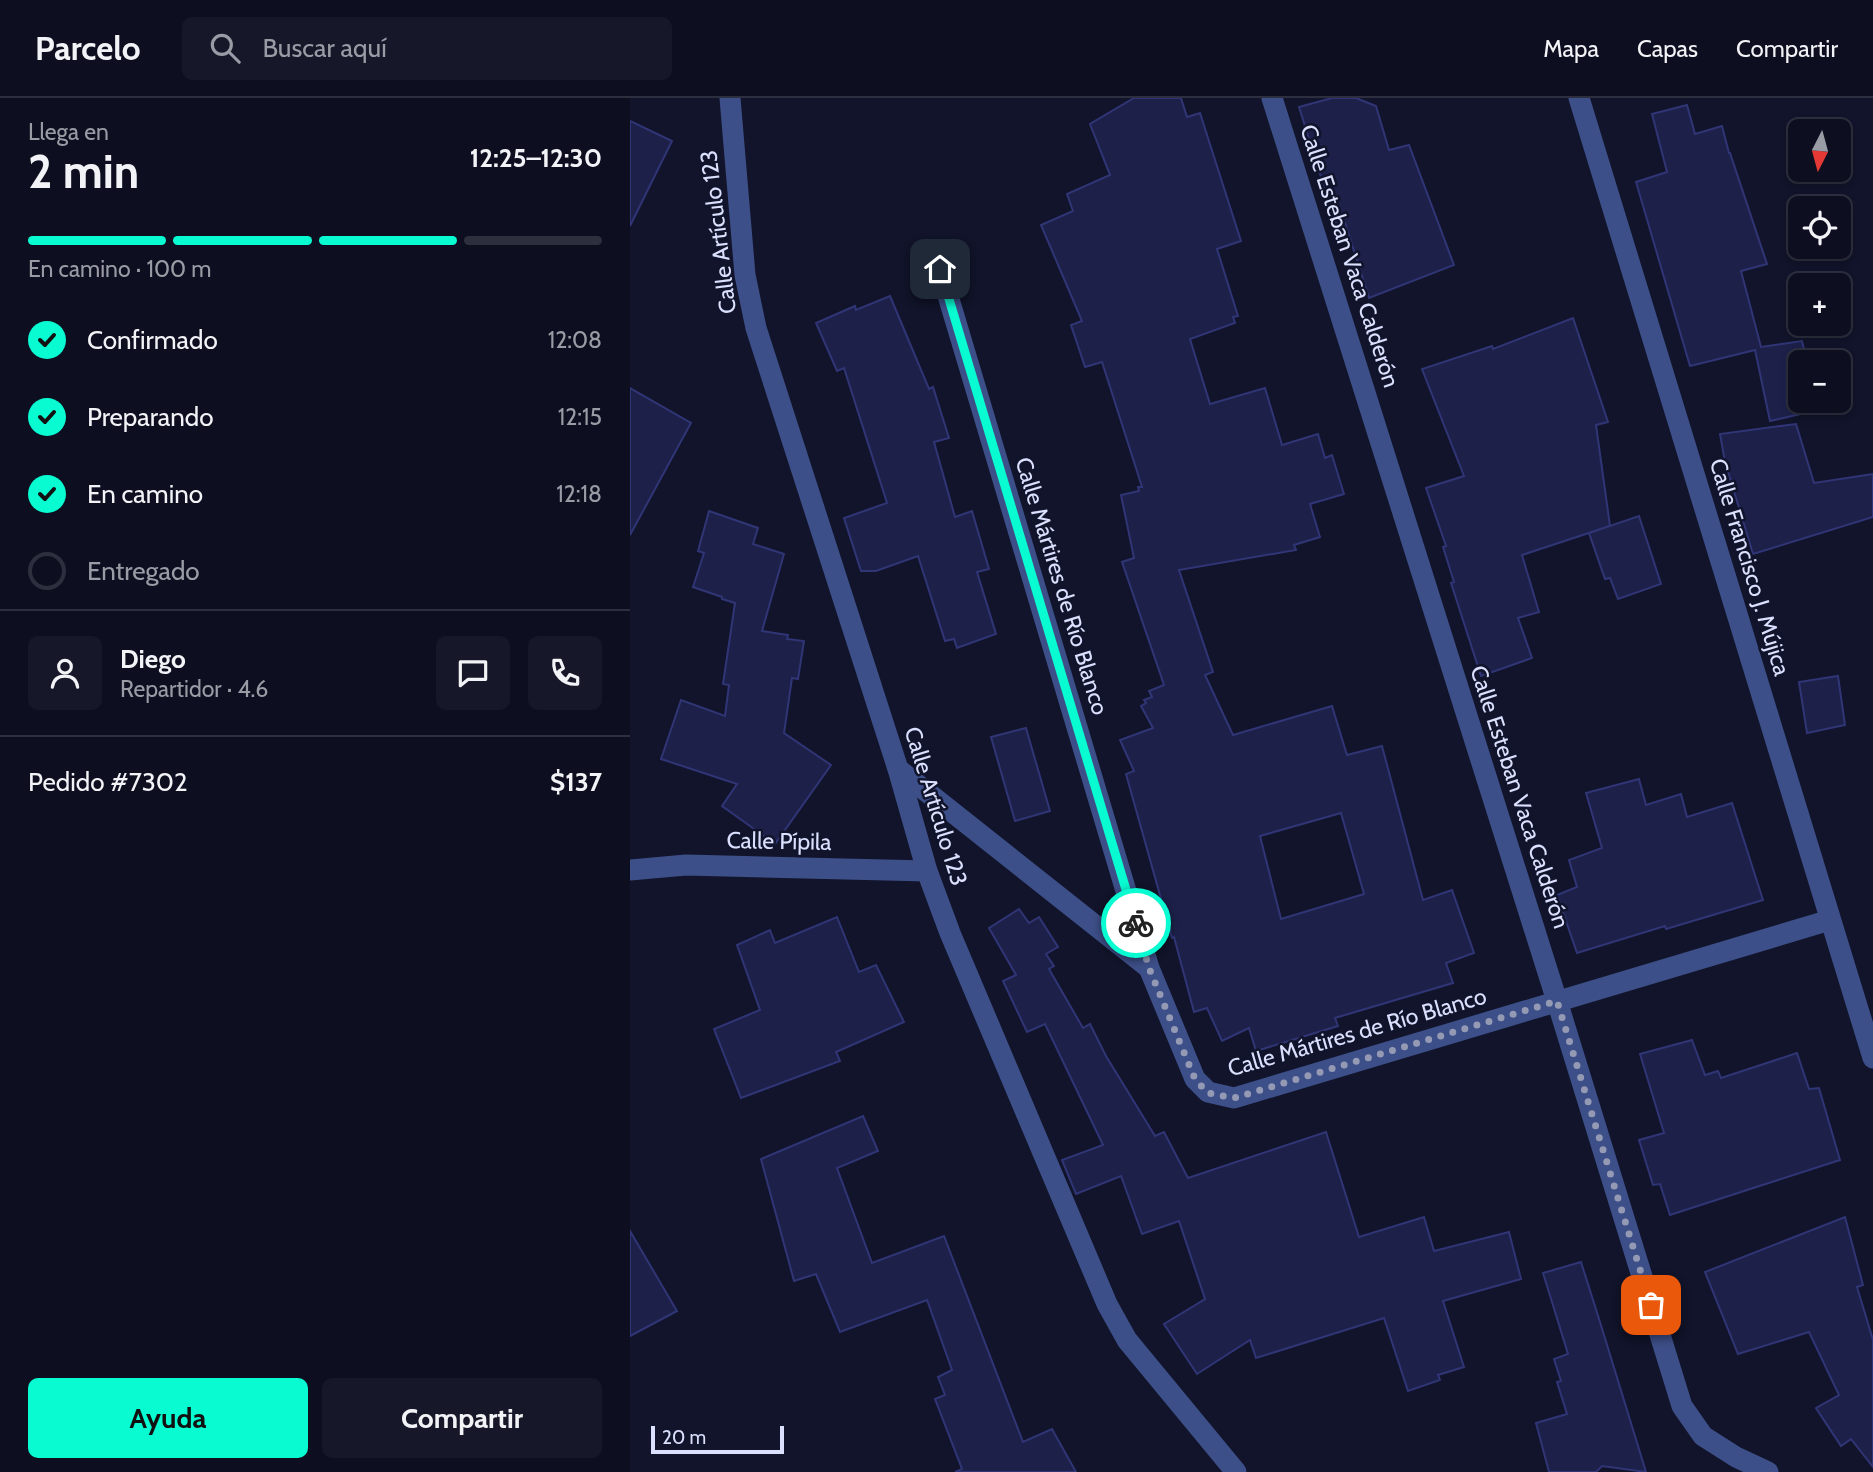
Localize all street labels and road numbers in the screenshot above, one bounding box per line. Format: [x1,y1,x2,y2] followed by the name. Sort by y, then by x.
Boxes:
[1294,121,1406,391] street label: Calle Esteban Vaca Calderón
[694,149,742,315] street label: Calle Artículo 123
[1009,454,1115,718] street label: Calle Mártires de Río Blanco
[1704,455,1796,679] street label: Calle Francisco J. Mújica
[1464,662,1576,932] street label: Calle Esteban Vaca Calderón
[899,723,973,889] street label: Calle Artículo 123
[726,826,832,856] street label: Calle Pípila
[1224,982,1490,1082] street label: Calle Mártires de Río Blanco

